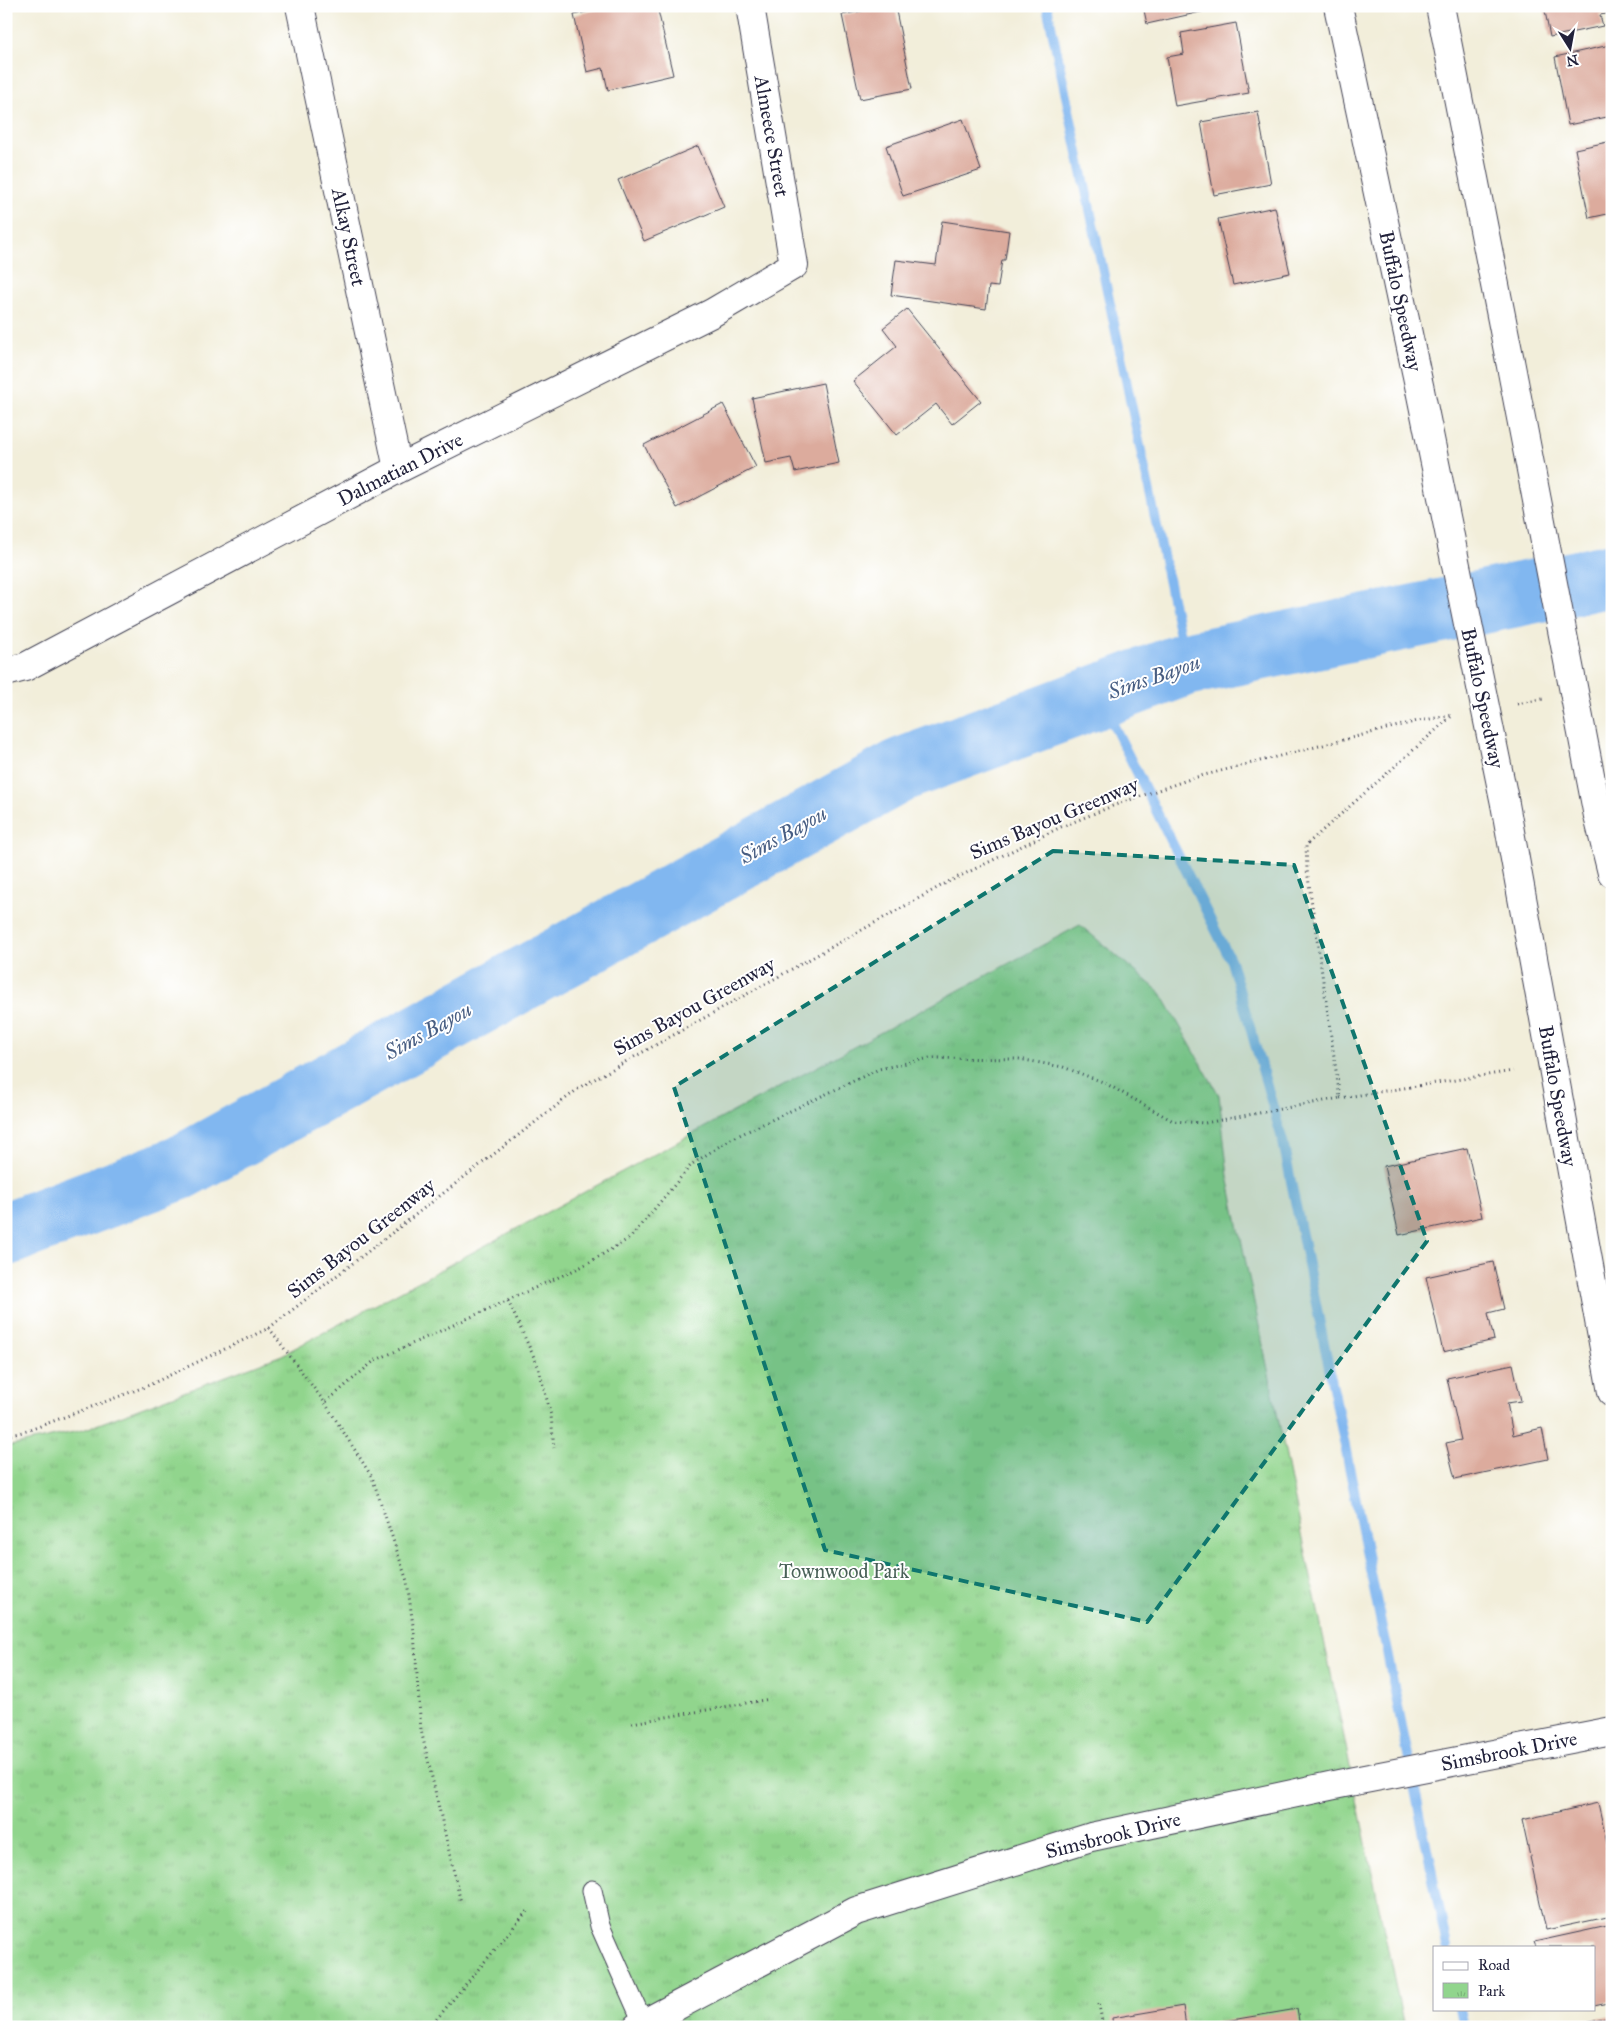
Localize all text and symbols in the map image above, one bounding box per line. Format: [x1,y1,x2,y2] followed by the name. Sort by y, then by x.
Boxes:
[1546,22,1596,72] north arrow
[1565,51,1580,70] text: N
[749,72,795,199] street label: Almeece Street
[327,185,371,288] street label: Alkay Street
[1374,229,1428,374] street label: Buffalo Speedway
[333,427,467,511] street label: Dalmatian Drive
[1456,626,1510,771] street label: Buffalo Speedway
[1103,649,1204,705] water label: Sims Bayou
[966,771,1143,864] street label: Sims Bayou Greenway
[734,800,831,870] water label: Sims Bayou
[609,951,780,1060] street label: Sims Bayou Greenway
[379,996,476,1066] water label: Sims Bayou
[1534,1024,1582,1169] street label: Buffalo Speedway
[282,1172,440,1303] street label: Sims Bayou Greenway
[779,1559,910,1583] park label: Townwood Park
[1439,1726,1579,1776] street label: Simsbrook Drive
[1043,1807,1183,1863] street label: Simsbrook Drive
[1433,1946,1596,2010] legend
[1478,1956,1510,1974] text: Road
[1478,1982,1505,2000] text: Park

